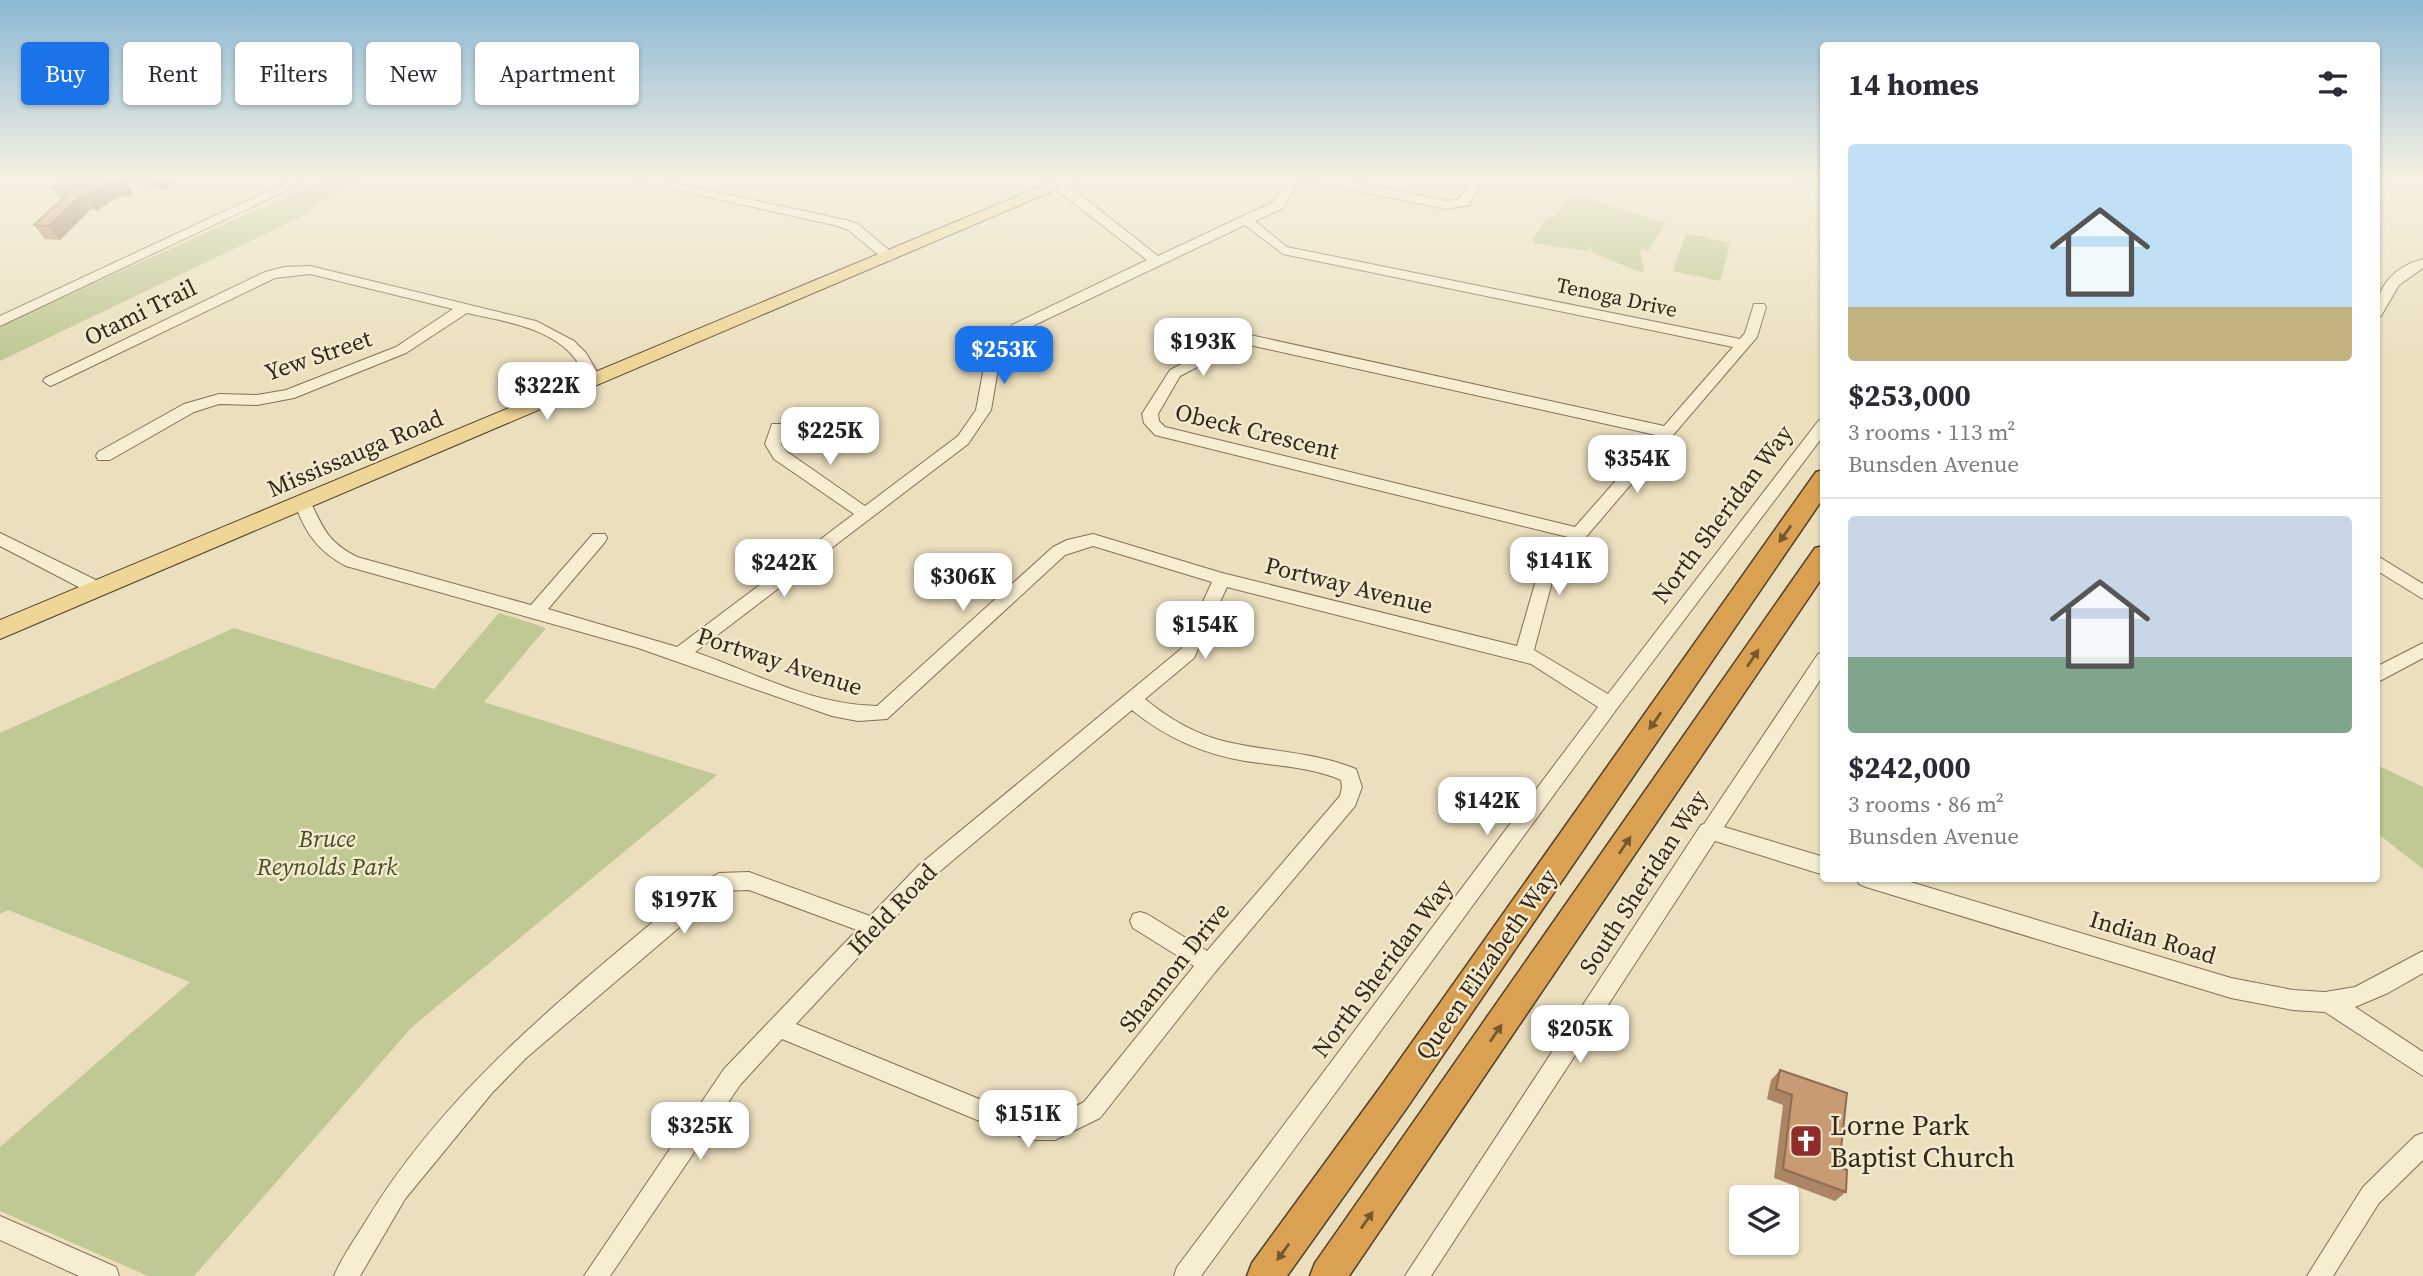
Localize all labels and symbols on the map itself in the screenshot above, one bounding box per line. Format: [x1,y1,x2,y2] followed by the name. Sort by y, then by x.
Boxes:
[1554,270,1680,324] street label: Tenoga Drive
[78,271,202,353] street label: Otami Trail
[1154,318,1252,378] pin: $193K
[260,321,376,389] street label: Yew Street
[955,326,1053,386] pin: $253K
[498,362,596,422] pin: $322K
[1172,395,1342,467] street label: Obeck Crescent
[262,401,448,505] street label: Mississauga Road
[781,407,879,467] pin: $225K
[1644,417,1800,610] street label: North Sheridan Way
[1588,435,1686,495] pin: $354K
[1778,525,1792,543] one-way arrow
[1510,538,1608,597] pin: $141K
[735,540,833,599] pin: $242K
[1262,548,1436,622] street label: Portway Avenue
[914,554,1012,613] pin: $306K
[1156,602,1254,661] pin: $154K
[693,619,867,703] street label: Portway Avenue
[1747,648,1760,667] one-way arrow
[1648,712,1662,730] one-way arrow
[1438,778,1536,837] pin: $142K
[1571,783,1715,981] street label: South Sheridan Way
[256,822,398,883] park label: Bruce Reynolds Park
[1618,836,1632,854] one-way arrow
[840,856,944,962] street label: Ifield Road
[1408,861,1565,1066] street label: Queen Elizabeth Way
[1304,871,1460,1064] street label: North Sheridan Way
[635,876,733,936] pin: $197K
[1111,895,1237,1039] street label: Shannon Drive
[2086,902,2221,972] street label: Indian Road
[1531,1006,1629,1065] pin: $205K
[1489,1024,1503,1042] one-way arrow
[979,1090,1077,1150] pin: $151K
[651,1102,749,1162] pin: $325K
[1830,1106,2015,1176] place label: Lorne Park Baptist Church
[1787,1122,1825,1160] church icon: Lorne Park Baptist Church
[1360,1211,1374,1229] one-way arrow
[1276,1242,1290,1261] one-way arrow

